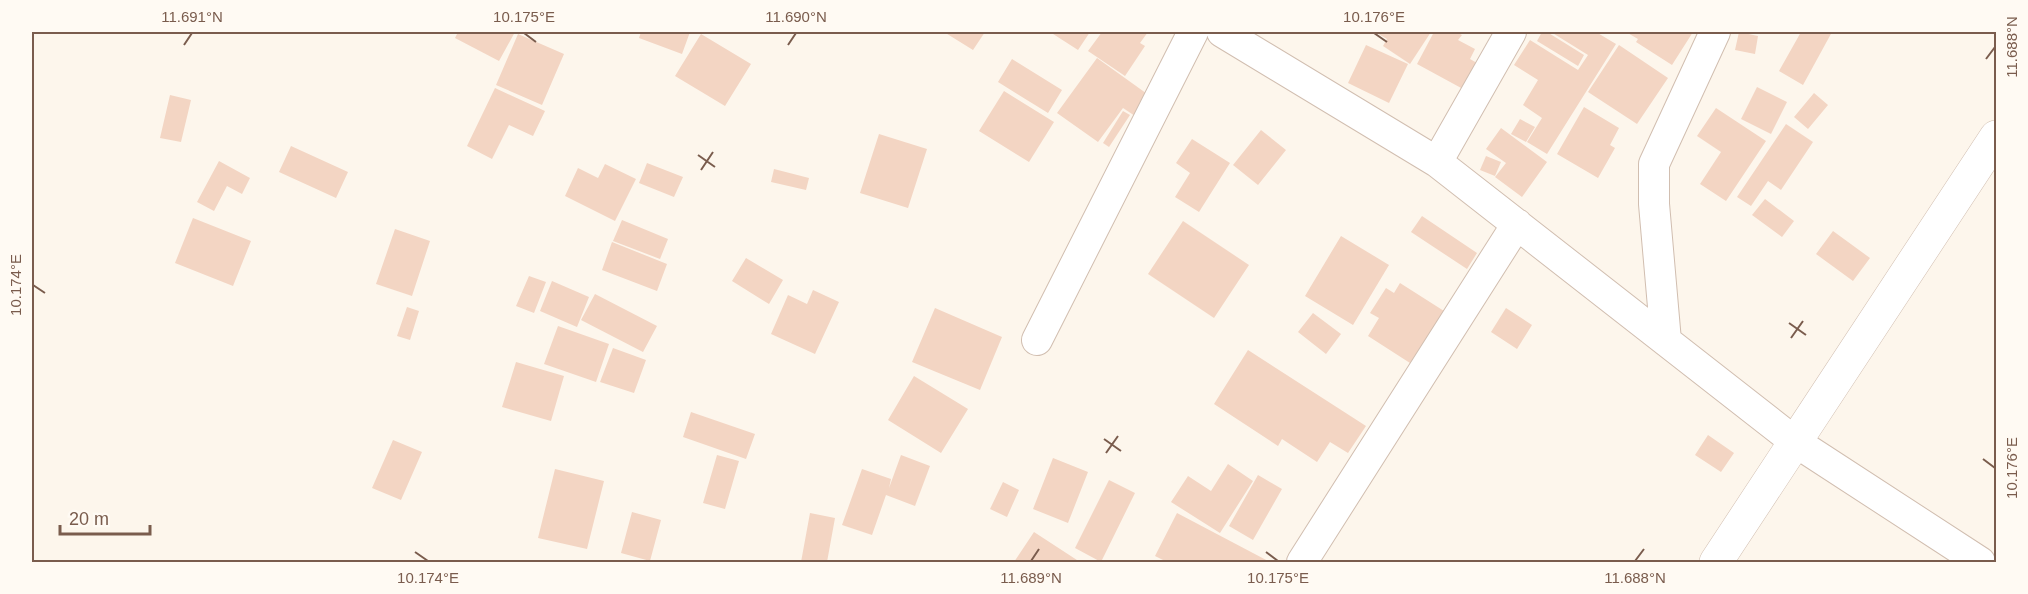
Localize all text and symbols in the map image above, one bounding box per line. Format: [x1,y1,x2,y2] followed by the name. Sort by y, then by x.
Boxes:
[161,8,223,25] text: 11.691°N
[493,8,555,25] text: 10.175°E
[765,8,827,25] text: 11.690°N
[1343,8,1405,25] text: 10.176°E
[2003,16,2020,78] text: 11.688°N
[7,254,24,316] text: 10.174°E
[2003,437,2020,499] text: 10.176°E
[60,498,150,536] scale bar
[69,509,109,529] text: 20 m
[397,569,459,586] text: 10.174°E
[1000,569,1062,586] text: 11.689°N
[1247,569,1309,586] text: 10.175°E
[1604,569,1666,586] text: 11.688°N

